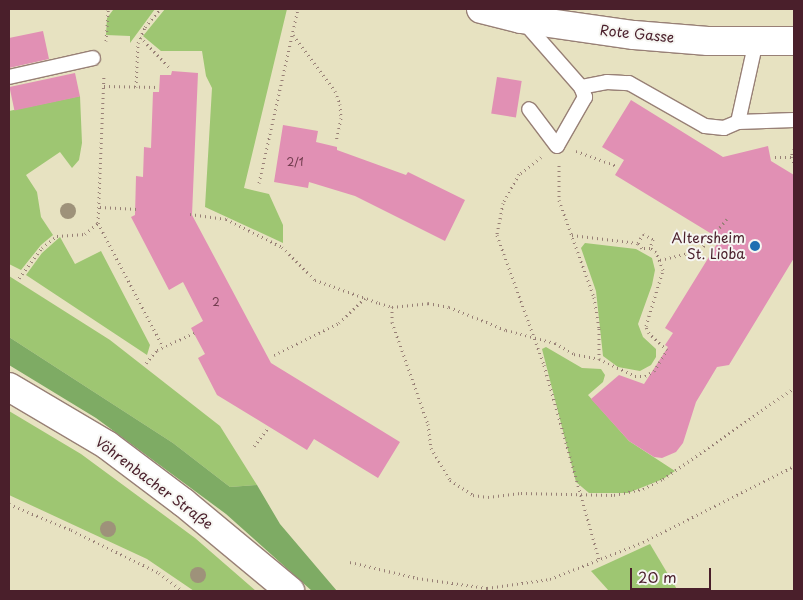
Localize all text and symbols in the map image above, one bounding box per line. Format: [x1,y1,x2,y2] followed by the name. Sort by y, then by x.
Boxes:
[599,22,675,46] street label: Rote Gasse
[286,155,304,169] house number: 2/1
[672,230,745,262] place label: Altersheim St. Lioba
[749,240,761,252] marker: Altersheim St. Lioba
[212,295,220,309] house number: 2
[92,433,216,533] street label: Vöhrenbacher Straße
[633,558,714,590] scale bar
[638,565,677,588] text: 20 m

